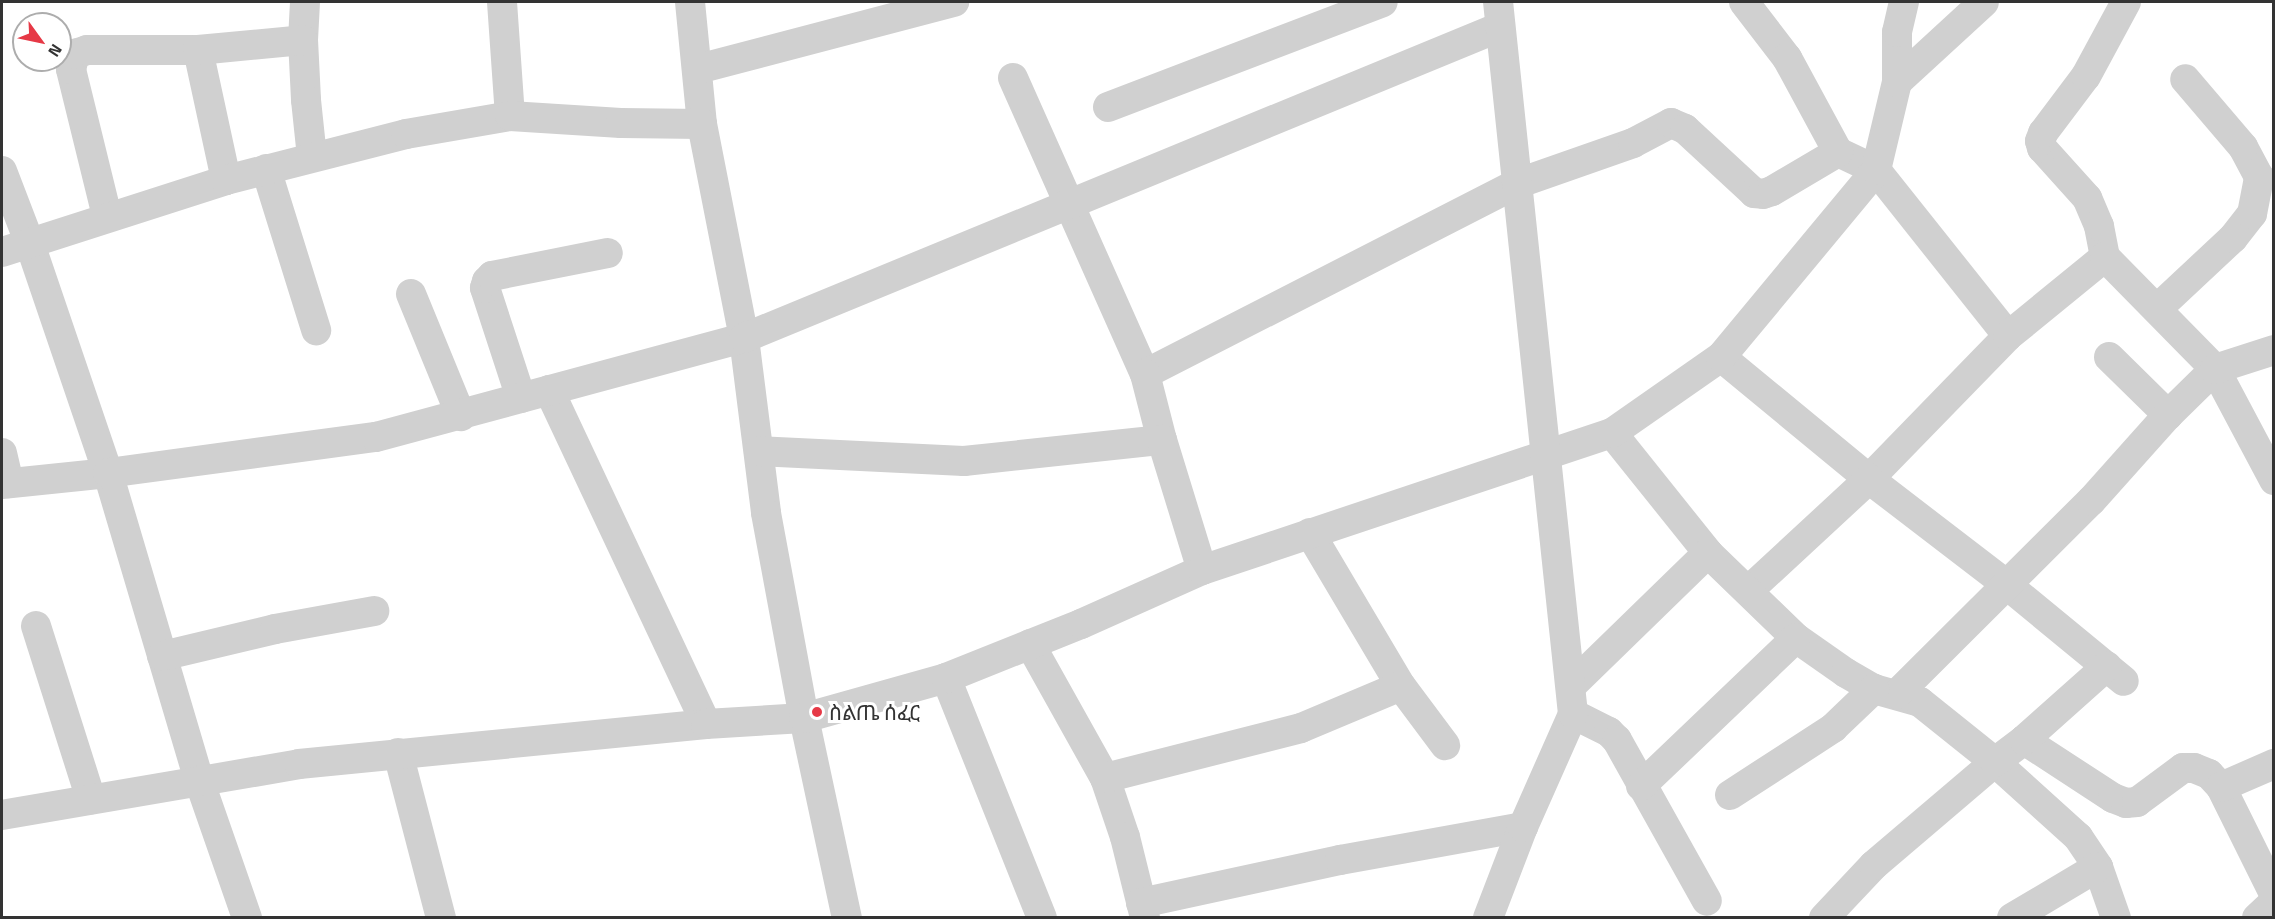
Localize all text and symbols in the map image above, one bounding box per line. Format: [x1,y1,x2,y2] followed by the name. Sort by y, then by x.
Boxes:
[12,12,72,72] north arrow
[42,40,69,62] text: N
[829,699,920,725] place label: ስልጤ ሰፈር
[810,705,824,719] marker: ስልጤ ሰፈር

